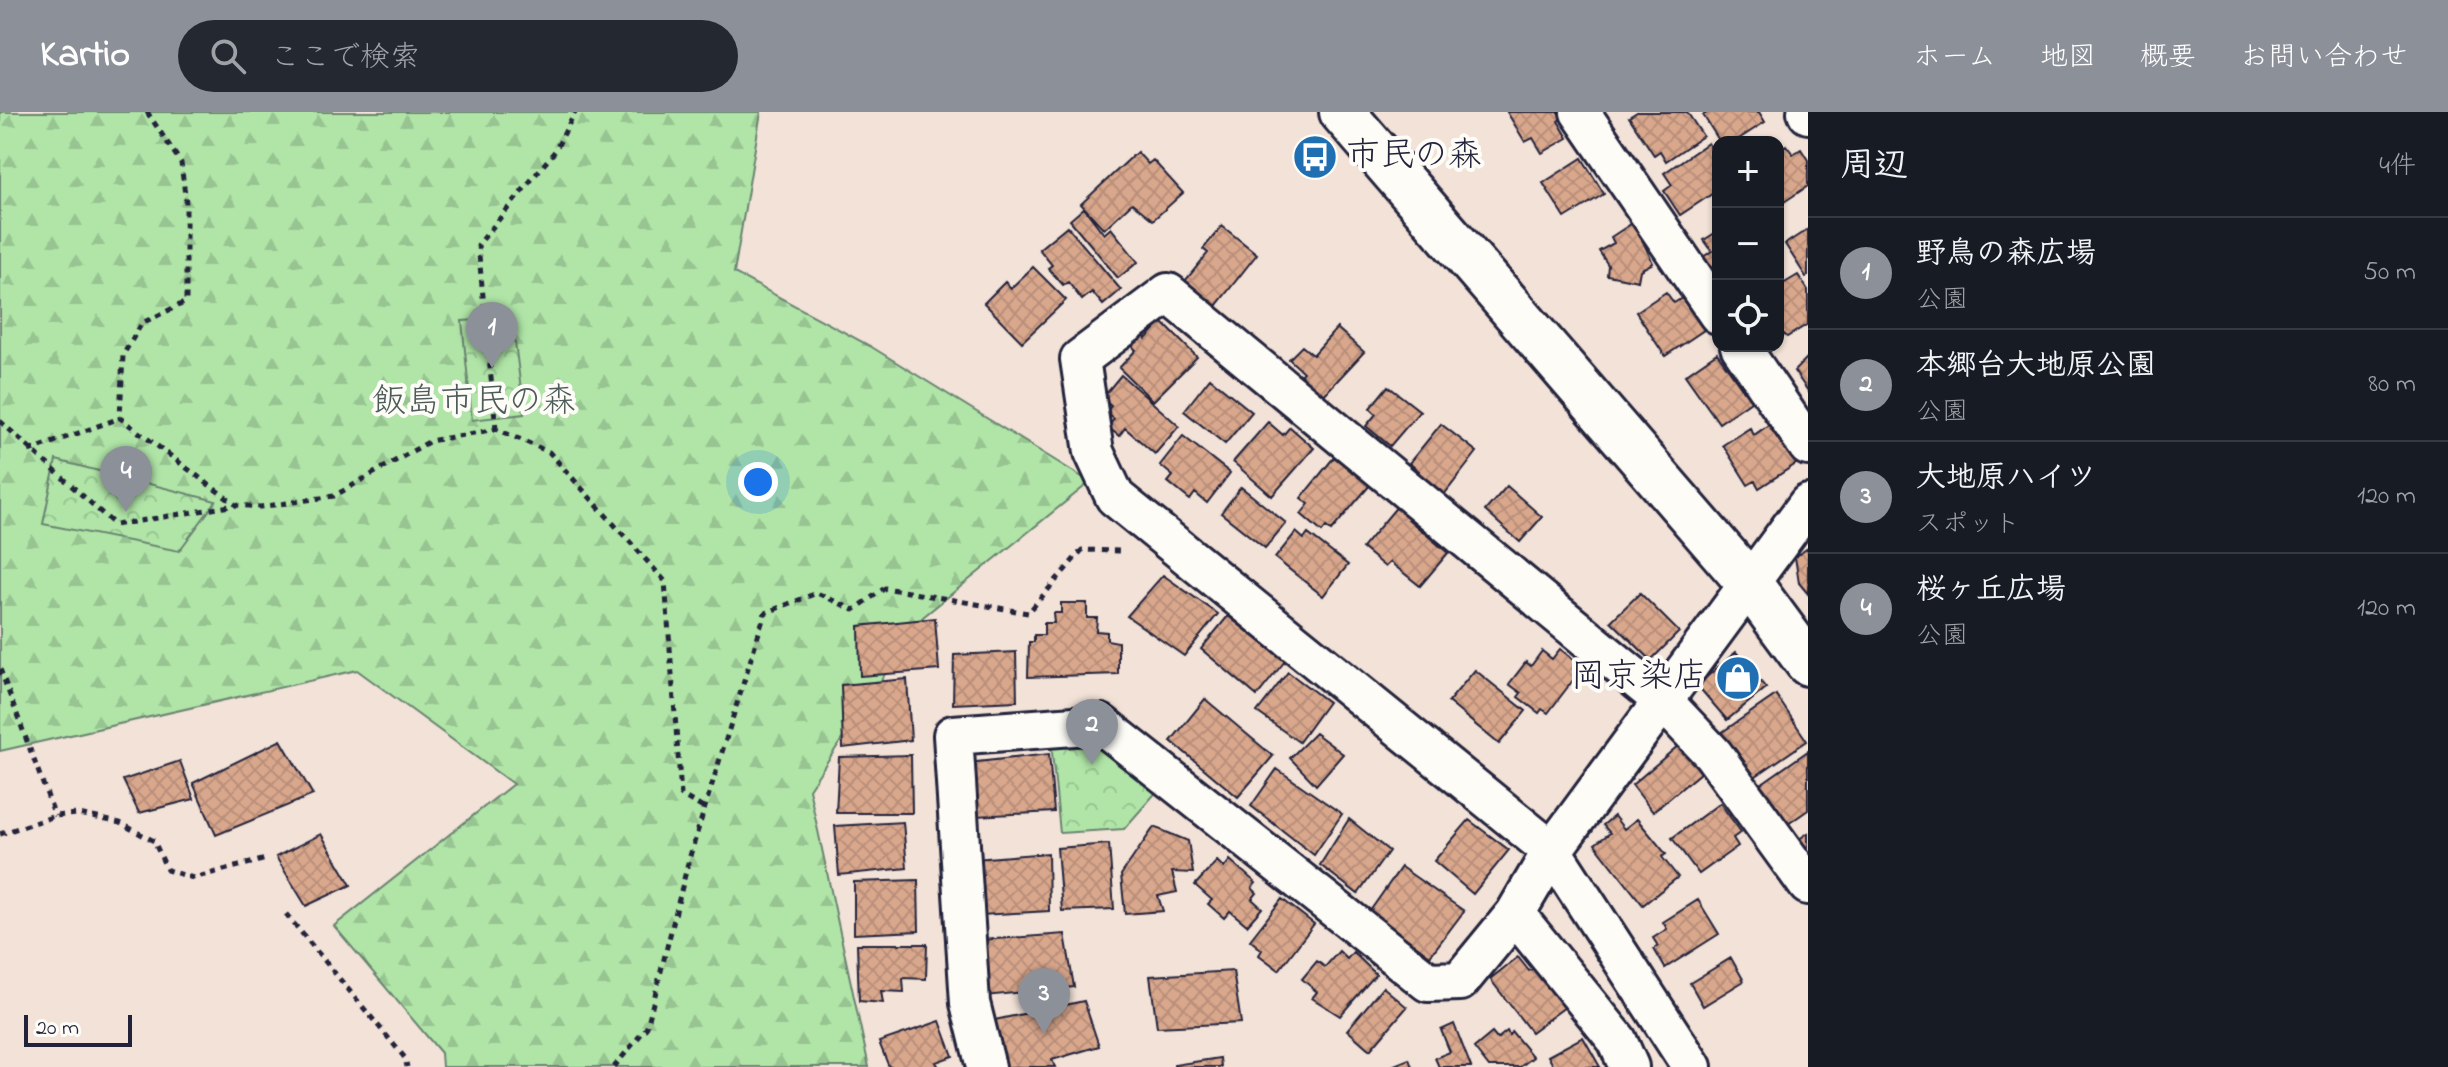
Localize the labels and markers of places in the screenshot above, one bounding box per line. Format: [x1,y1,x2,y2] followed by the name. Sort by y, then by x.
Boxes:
[1346,132,1482,182] place label: 市民の森
[1291,133,1339,181] bus stop icon: 市民の森
[466,302,518,368] pin: 1
[100,446,152,512] pin: 4
[1571,653,1707,703] place label: 岡京染店
[1714,654,1762,702] shop icon: 岡京染店
[1066,699,1118,765] pin: 2
[1018,968,1070,1034] pin: 3

